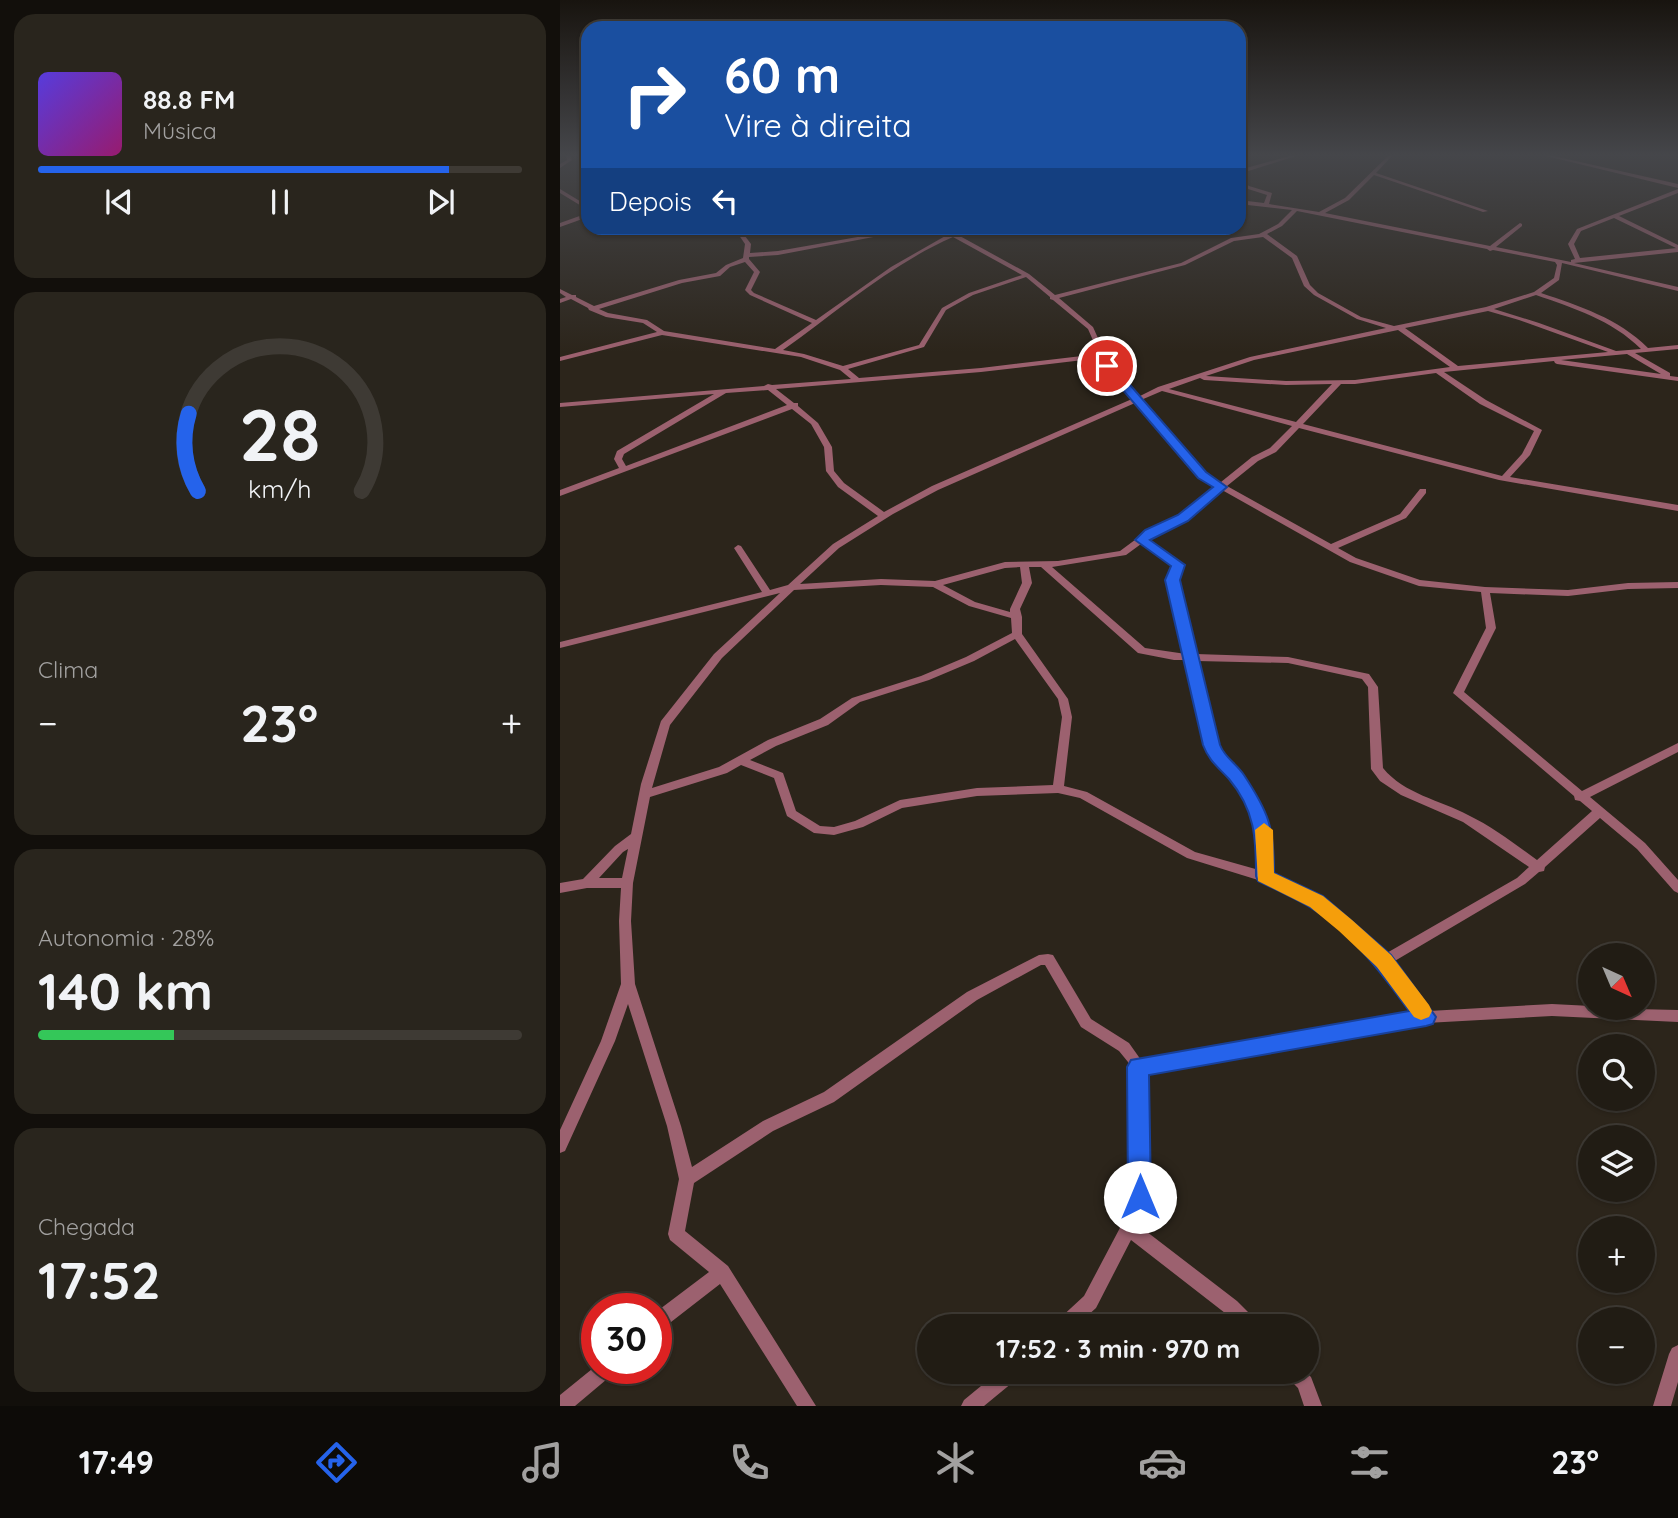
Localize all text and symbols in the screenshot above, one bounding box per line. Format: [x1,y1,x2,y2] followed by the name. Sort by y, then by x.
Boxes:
[724,44,840,105] text: 60 m
[609,49,700,140] icon: right
[143,83,235,116] text: 88.8 FM
[724,105,912,145] text: Vire à direita
[143,116,217,145] text: Música
[706,182,744,220] icon: left
[100,183,138,221] icon: previous
[261,183,299,221] icon: pause
[422,183,460,221] icon: next
[609,185,692,218] text: Depois
[1077,336,1137,396] pin
[1088,347,1126,385] icon: arrive
[239,388,321,479] text: 28
[248,472,312,503] text: km/h
[38,655,98,684] text: Clima
[240,690,318,755] text: 23°
[38,699,58,747] text: −
[501,699,522,747] text: +
[38,923,214,952] text: Autonomia · 28%
[1578,943,1656,1020] north arrow
[1578,943,1655,1384] map controls
[38,958,213,1023] text: 140 km
[1578,1034,1655,1111] button: search
[1578,1125,1655,1202] button: layers
[1103,1160,1177,1234] position arrow
[38,1212,135,1241] text: Chegada
[1578,1216,1655,1293] button: +
[38,1247,161,1312] text: 17:52
[581,1293,672,1384] speed limit sign: 30
[1578,1307,1655,1384] button: −
[996,1332,1240,1365] text: 17:52 · 3 min · 970 m
[312,1438,361,1487] icon: directions
[518,1438,567,1487] icon: music
[725,1438,774,1487] icon: phone
[931,1438,980,1487] icon: climate
[1138,1438,1187,1487] icon: car
[1345,1438,1394,1487] icon: filters
[79,1442,154,1482] text: 17:49
[1551,1442,1599,1482] text: 23°

